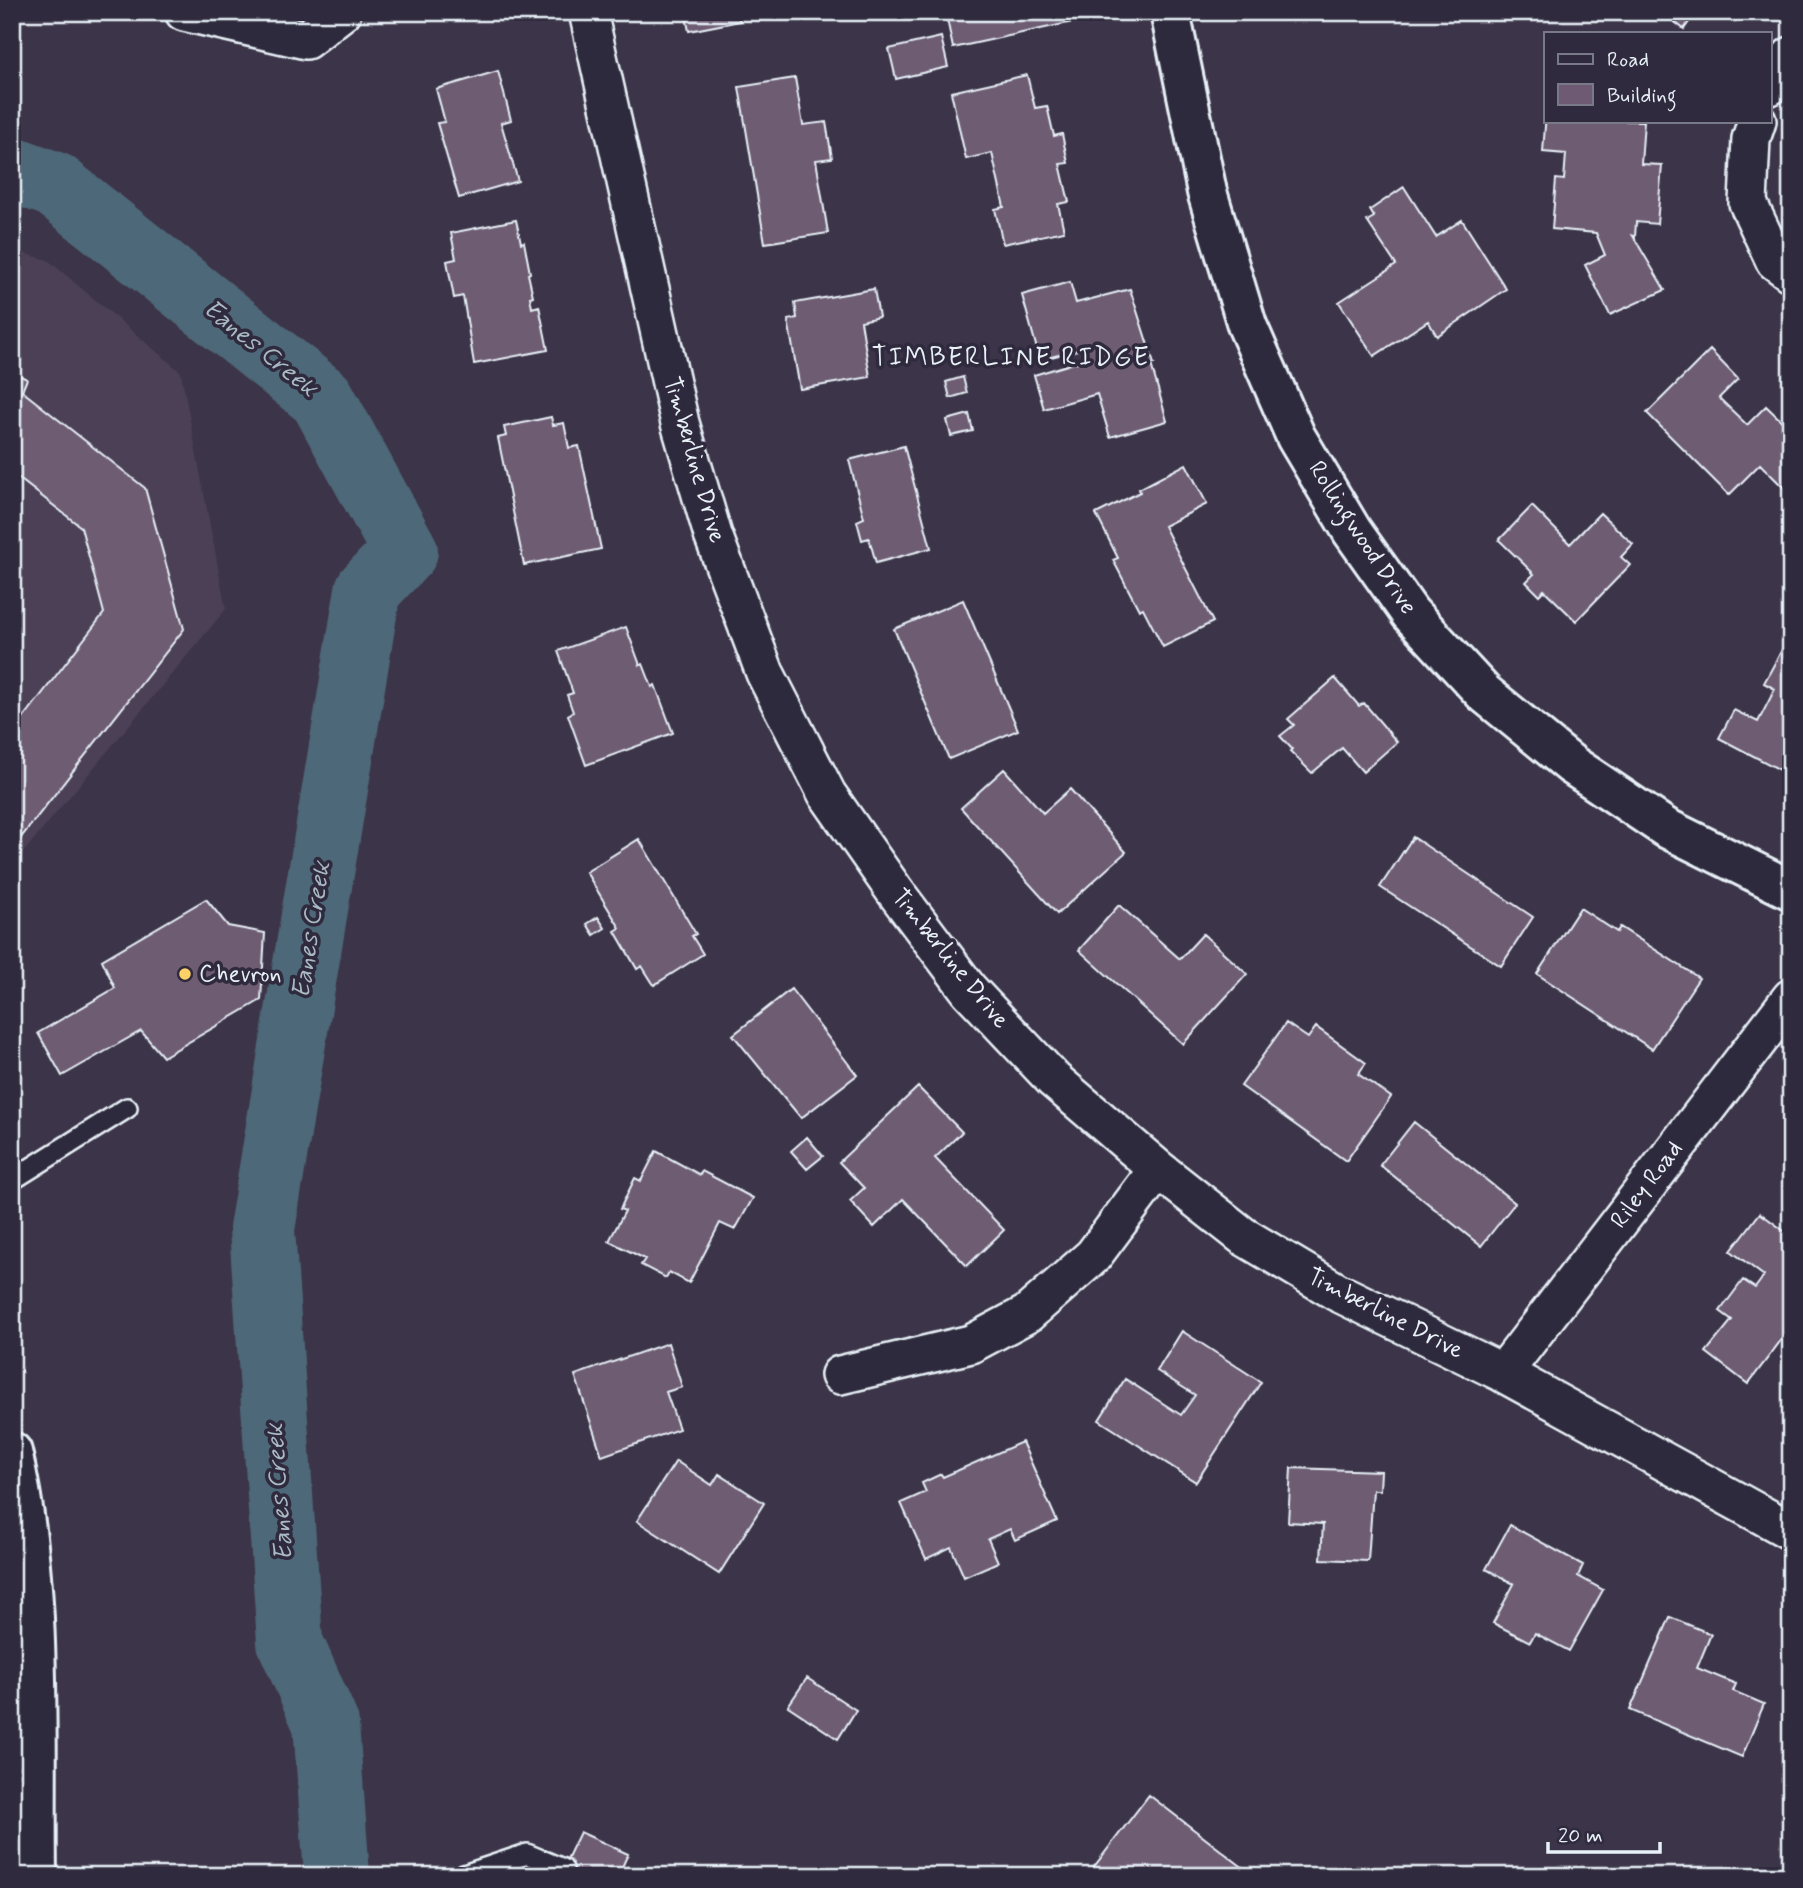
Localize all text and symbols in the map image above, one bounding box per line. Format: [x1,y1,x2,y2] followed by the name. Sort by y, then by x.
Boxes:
[1544,32,1772,122] legend
[1607,46,1649,74] text: Road
[1607,82,1677,112] text: Building
[196,292,325,406] water label: Eanes Creek
[872,341,1150,375] district label: TIMBERLINE RIDGE
[655,373,733,547] street label: Timberline Drive
[1298,455,1423,622] street label: Rollingwood Drive
[284,858,340,1001] water label: Eanes Creek
[884,883,1016,1035] street label: Timberline Drive
[199,959,282,990] place label: Chevron
[177,966,193,982] marker: Chevron
[1604,1135,1690,1235] street label: Riley Road
[1302,1261,1468,1367] street label: Timberline Drive
[258,1421,302,1562] water label: Eanes Creek
[1548,1811,1660,1855] scale bar
[1558,1822,1603,1850] text: 20 m

